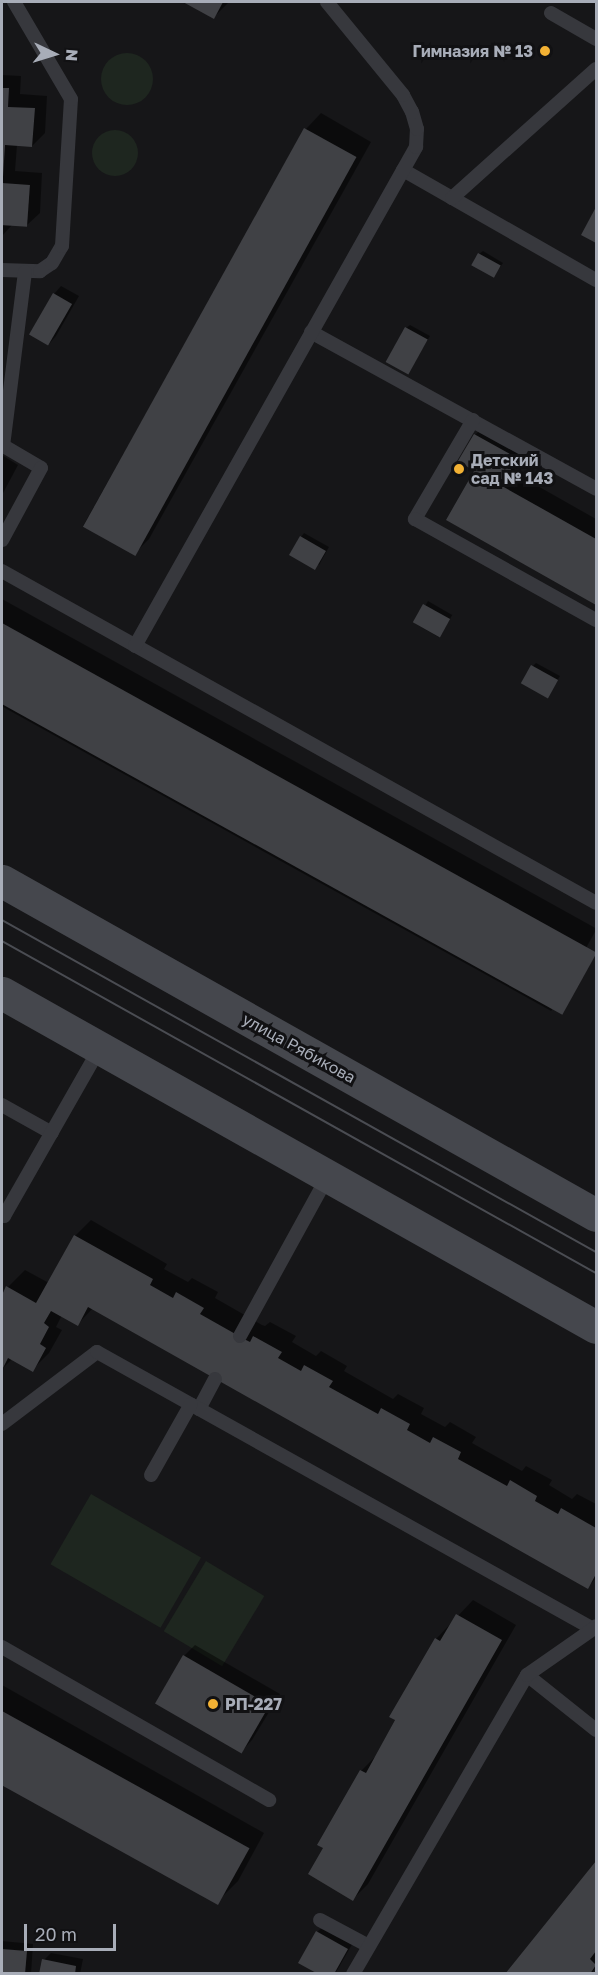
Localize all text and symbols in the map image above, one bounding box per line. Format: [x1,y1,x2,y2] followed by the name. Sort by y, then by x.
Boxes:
[24,24,84,84] north arrow
[413,41,533,61] place label: Гимназия № 13
[538,44,552,58] marker: Гимназия № 13
[62,48,82,62] text: N
[471,450,553,488] place label: Детский сад № 143
[452,462,466,476] marker: Детский сад № 143
[239,1009,359,1087] street label: улица Рябикова
[225,1694,282,1714] place label: РП-227
[206,1697,220,1711] marker: РП-227
[27,1912,118,1950] scale bar
[35,1923,77,1945] text: 20 m

